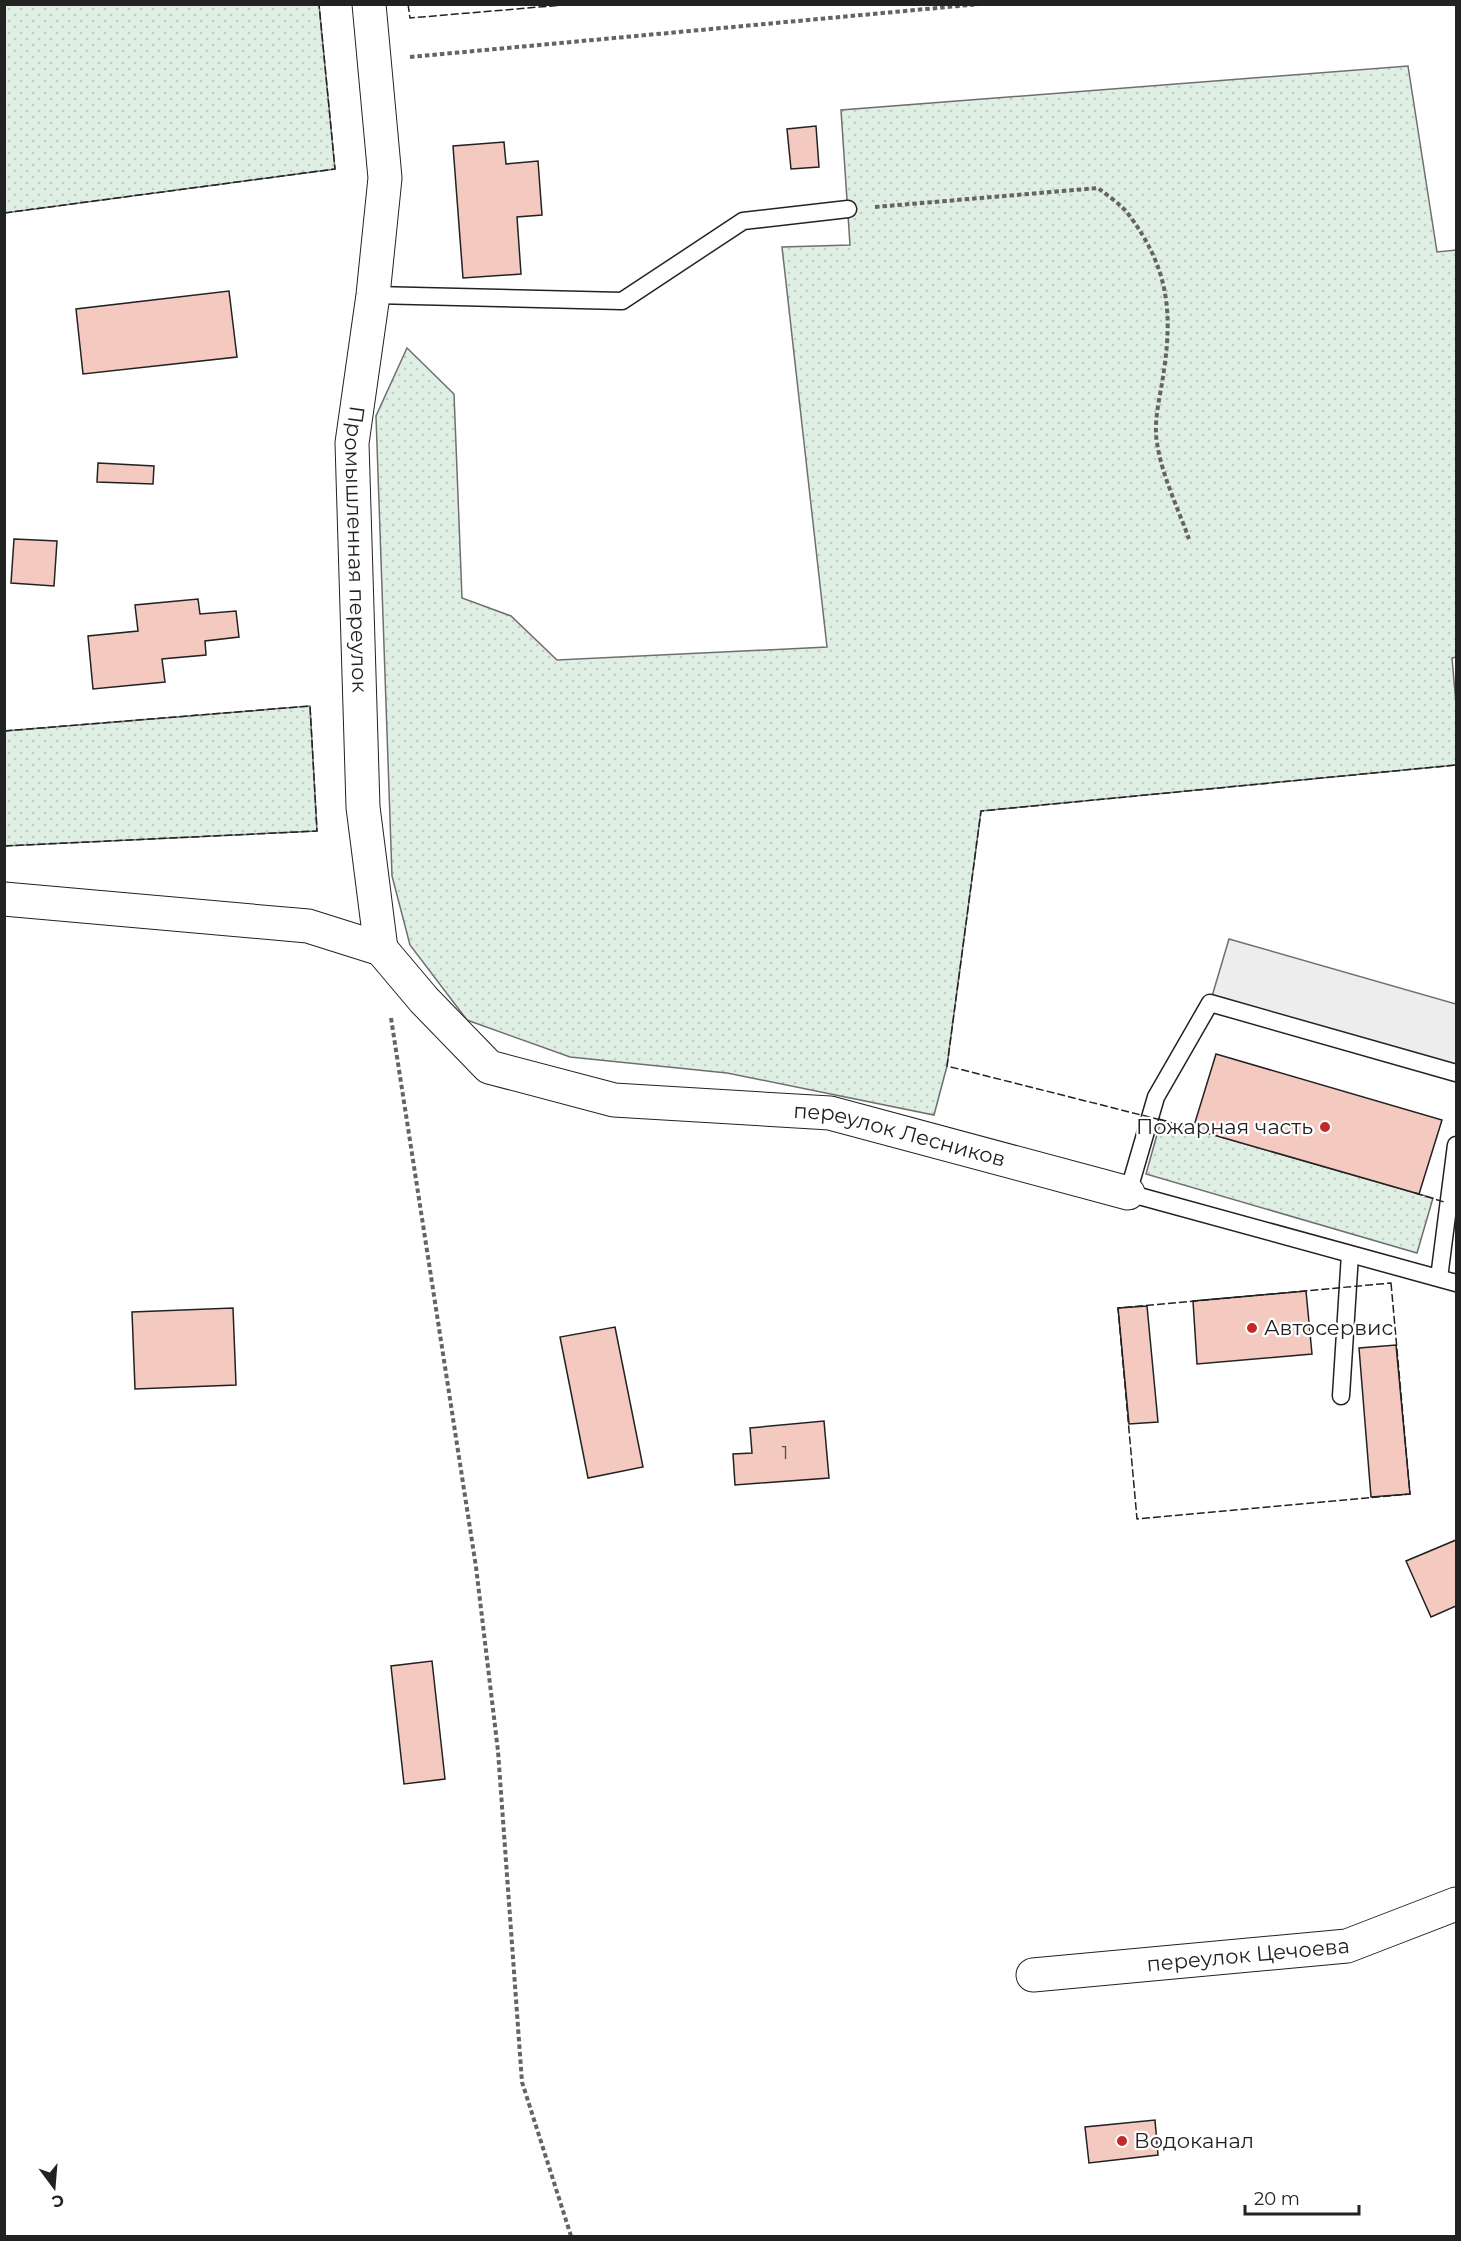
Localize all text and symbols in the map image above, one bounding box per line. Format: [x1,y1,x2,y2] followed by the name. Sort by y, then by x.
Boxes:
[340,404,373,693] street label: Промышленная переулок
[793,1098,1008,1172] street label: переулок Лесников
[1136,1114,1313,1139] place label: Пожарная часть
[1318,1120,1332,1134] marker: Пожарная часть
[1264,1315,1393,1340] place label: Автосервис
[1245,1321,1259,1335] marker: Автосервис
[782,1442,788,1464] house number: 1
[1145,1933,1351,1976] street label: переулок Цечоева
[1134,2128,1254,2153] place label: Водоканал
[1115,2134,1129,2148] marker: Водоканал
[24,2157,84,2217] north arrow
[1245,2178,1359,2216] scale bar
[1254,2188,1300,2210] text: 20 m
[49,2190,66,2212] text: С

